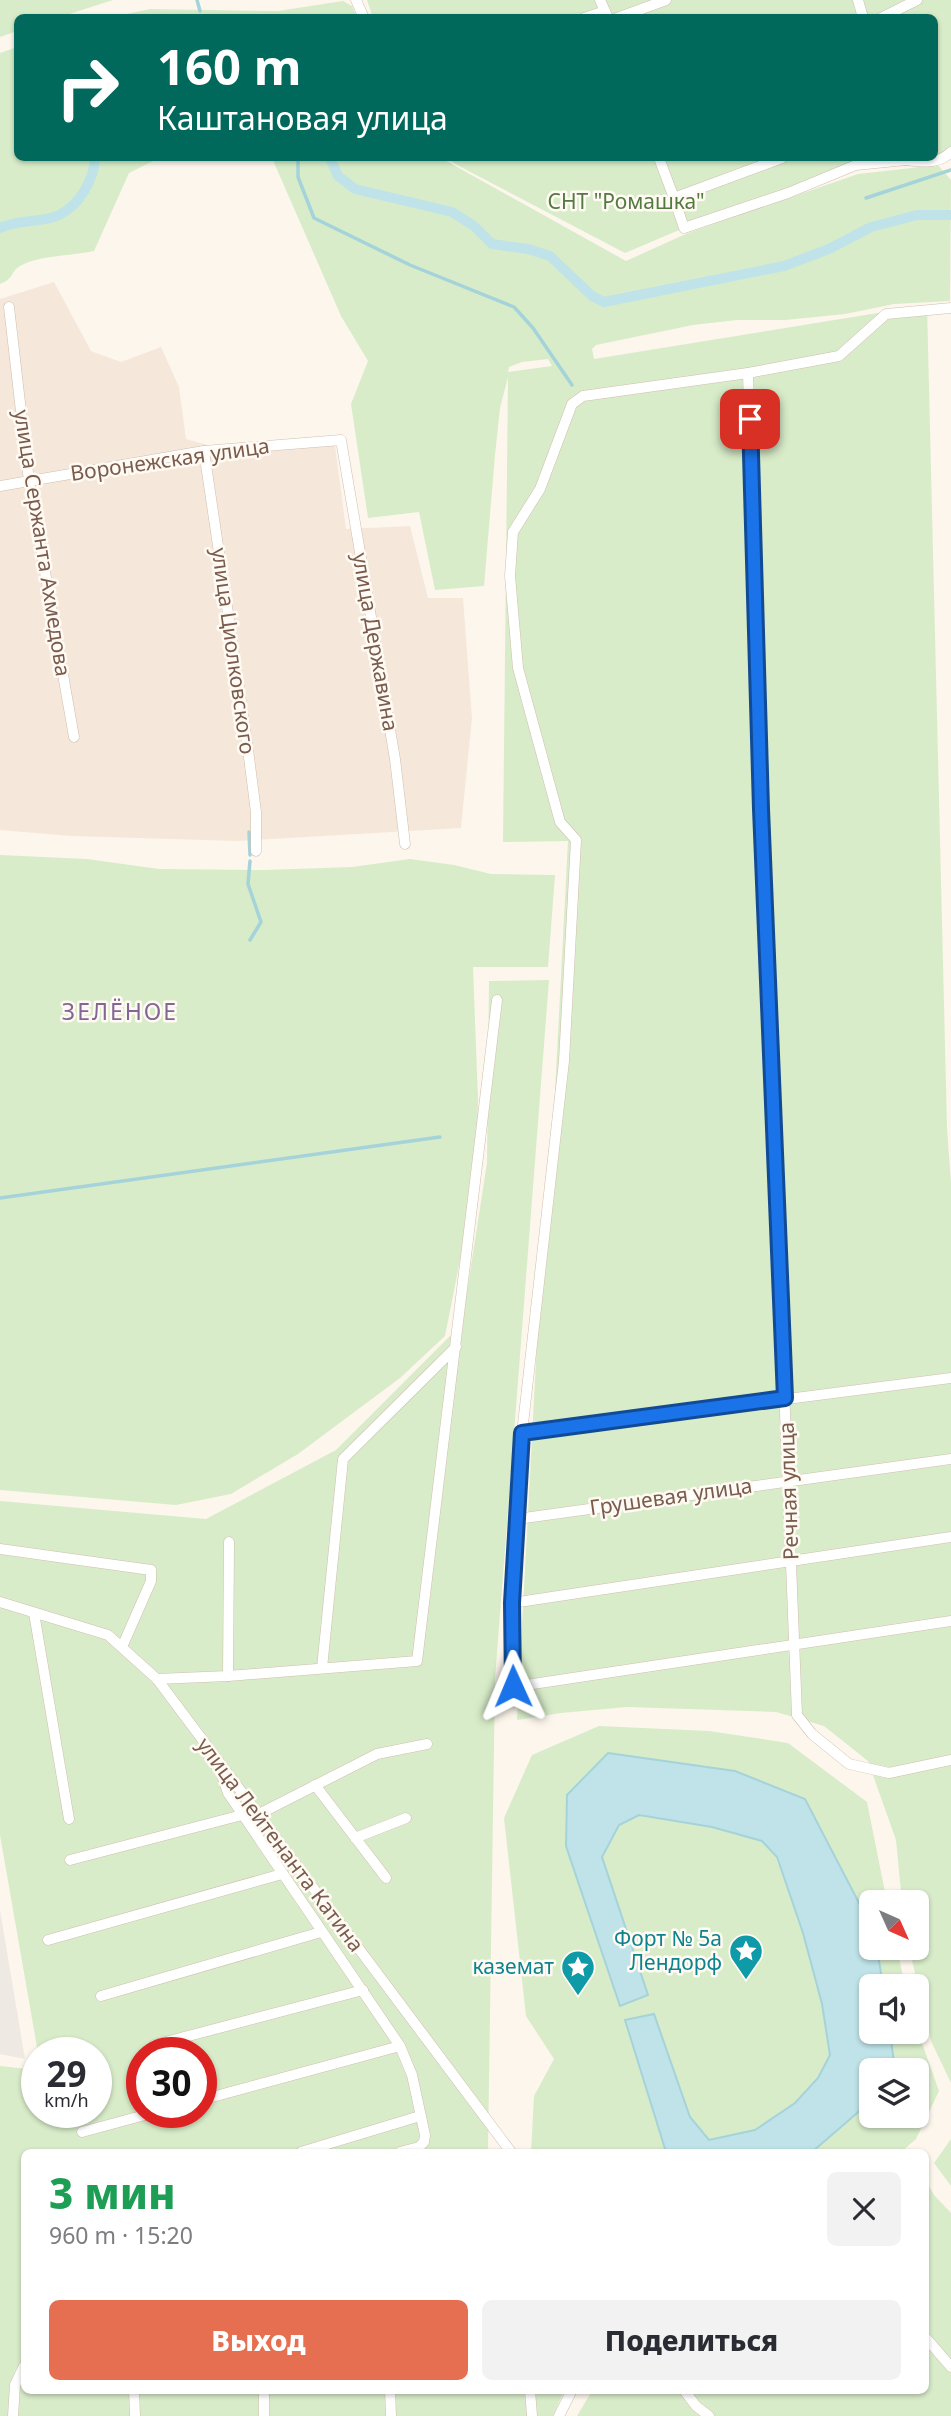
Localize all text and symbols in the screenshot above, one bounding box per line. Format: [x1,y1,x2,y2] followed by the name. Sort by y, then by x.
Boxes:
[157,33,302,99] text: 160 m
[42,42,133,133] icon: right
[157,96,448,139] text: Каштановая улица
[547,187,705,215] park label: СНТ "Ромашка"
[720,389,780,449] pin
[731,400,769,438] icon: arrive
[8,407,78,678] street label: улица Сержанта Ахмедова
[68,431,271,487] street label: Воронежская улица
[206,546,262,756] street label: улица Циолковского
[346,550,405,733] street label: улица Державина
[62,995,178,1027] district label: ЗЕЛЁНОЕ
[772,1422,804,1560] street label: Речная улица
[588,1471,754,1521] street label: Грушевая улица
[476,1649,550,1723] position arrow
[191,1732,371,1957] street label: улица Лейтенанта Катина
[859,1890,929,1960] north arrow
[859,1890,929,2128] map controls
[614,1924,722,1976] place label: Форт № 5а Лендорф
[727,1932,765,1981] place icon: Форт № 5а Лендорф
[559,1948,597,1997] place icon: каземат
[472,1952,554,1980] place label: каземат
[859,1974,929,2044] button: sound
[126,2037,217,2128] speed limit sign: 30
[46,2050,87,2097] text: 29
[859,2058,929,2128] button: layers
[44,2088,89,2112] text: km/h
[49,2164,176,2221] text: 3 мин
[827,2172,901,2246] button: close
[49,2219,193,2251] text: 960 m · 15:20
[49,2300,468,2380] button: Выход
[482,2300,901,2380] button: Поделиться

